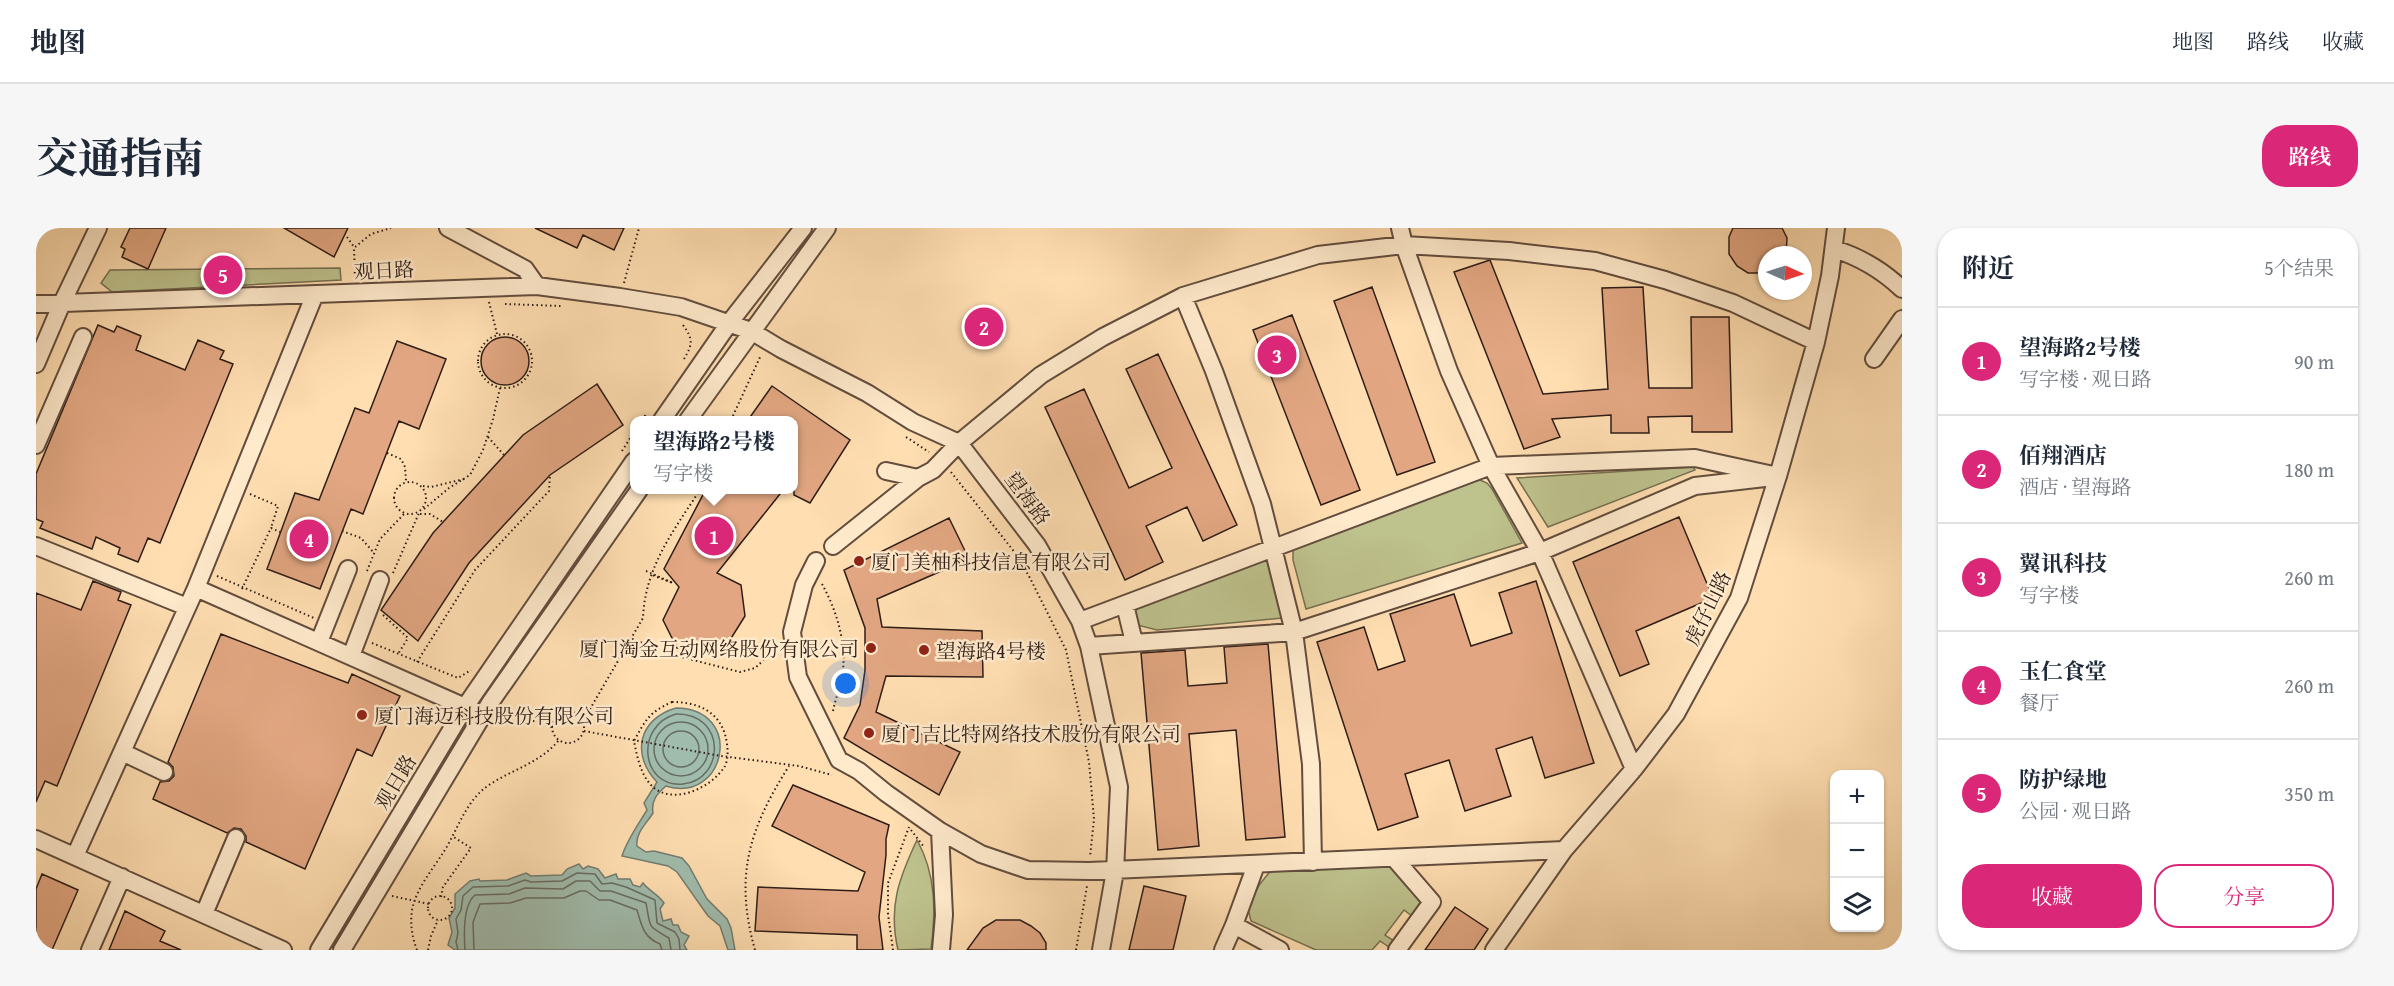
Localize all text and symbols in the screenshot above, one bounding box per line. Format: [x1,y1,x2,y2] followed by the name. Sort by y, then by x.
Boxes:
[30,21,86,62] text: 地图
[2172,26,2214,57] text: 地图
[2247,26,2289,57] text: 路线
[2322,26,2364,57] text: 收藏
[2262,125,2358,187] button: 路线
[36,127,204,188] text: 交通指南
[1758,246,1812,300] north arrow
[1962,248,2014,287] text: 附近
[204,252,243,298] pin: 5
[2264,253,2334,282] text: 5个结果
[353,254,415,286] street label: 观日路
[964,304,1004,350] pin: 2
[2019,331,2140,363] text: 望海路2号楼
[1258,332,1296,378] pin: 3
[1976,347,1987,376] text: 1
[2294,347,2334,376] text: 90 m
[2019,364,2151,393] text: 写字楼 · 观日路
[630,416,798,494] popup
[653,425,775,457] text: 望海路2号楼
[2019,439,2107,471] text: 佰翔酒店
[1976,455,1987,484] text: 2
[2284,455,2334,484] text: 180 m
[653,458,713,487] text: 写字楼
[998,465,1058,531] street label: 望海路
[2019,472,2131,501] text: 酒店 · 望海路
[694,514,734,558] pin: 1
[290,516,328,562] pin: 4
[871,547,1111,576] place label: 厦门美柚科技信息有限公司
[2019,547,2107,579] text: 翼讯科技
[852,554,866,568] marker: 厦门美柚科技信息有限公司
[1976,563,1987,592] text: 3
[2284,563,2334,592] text: 260 m
[1676,566,1738,650] street label: 虎仔山路
[2019,580,2079,609] text: 写字楼
[579,634,859,663] place label: 厦门淘金互动网络股份有限公司
[936,636,1046,665] place label: 望海路4号楼
[864,641,878,655] marker: 厦门淘金互动网络股份有限公司
[917,643,931,657] marker: 望海路4号楼
[2019,655,2107,687] text: 玉仁食堂
[831,669,860,698] your location
[1976,671,1987,700] text: 4
[2284,671,2334,700] text: 260 m
[2019,688,2059,717] text: 餐厅
[374,701,614,730] place label: 厦门海迈科技股份有限公司
[355,708,369,722] marker: 厦门海迈科技股份有限公司
[881,719,1181,748] place label: 厦门吉比特网络技术股份有限公司
[862,726,876,740] marker: 厦门吉比特网络技术股份有限公司
[367,749,423,815] street label: 观日路
[2019,763,2107,795] text: 防护绿地
[1830,770,1884,932] map controls
[1830,770,1884,824] button: +
[1976,779,1987,808] text: 5
[2284,779,2334,808] text: 350 m
[2019,796,2131,825] text: 公园 · 观日路
[1830,824,1884,878] button: −
[1962,864,2142,928] button: 收藏
[2154,864,2334,928] button: 分享
[1830,878,1884,932] button: layers

